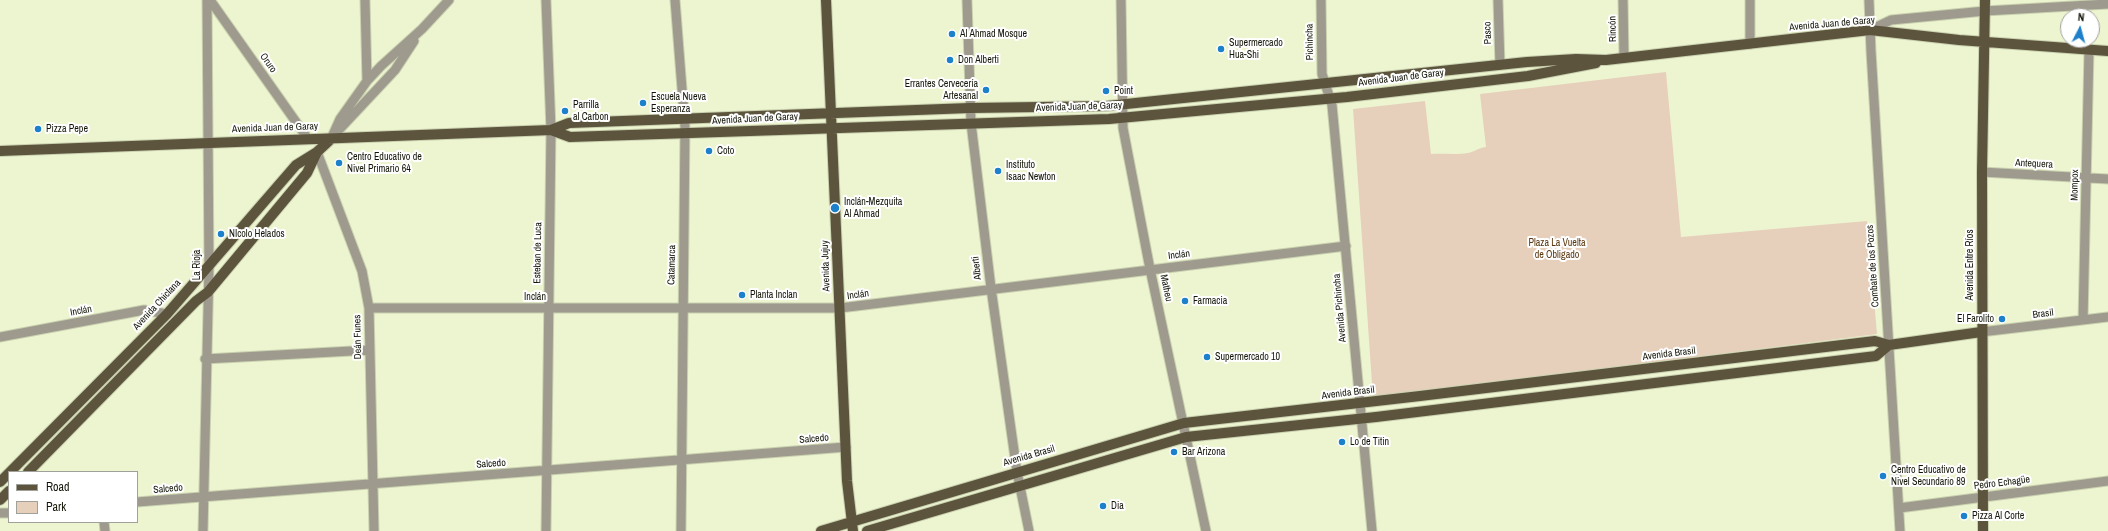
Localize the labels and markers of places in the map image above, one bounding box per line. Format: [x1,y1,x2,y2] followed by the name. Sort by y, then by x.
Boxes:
[960,28,1027,40] place label: Al Ahmad Mosque
[947,29,957,39] marker: Al Ahmad Mosque
[1229,37,1283,60] place label: Supermercado Hua-Shi
[1216,44,1226,54] marker: Supermercado Hua-Shi
[958,54,999,66] place label: Don Alberti
[945,55,955,65] marker: Don Alberti
[905,78,978,102] place label: Errantes Cervecería Artesanal
[981,85,991,95] marker: Errantes Cervecería Artesanal
[1114,85,1133,97] place label: Point
[1101,86,1111,96] marker: Point
[651,91,706,114] place label: Escuela Nueva Esperanza
[638,98,648,108] marker: Escuela Nueva Esperanza
[573,99,609,122] place label: Parrilla al Carbon
[560,106,570,116] marker: Parrilla al Carbon
[46,123,88,135] place label: Pizza Pepe
[33,124,43,134] marker: Pizza Pepe
[717,145,734,157] place label: Coto
[704,146,714,156] marker: Coto
[347,151,422,174] place label: Centro Educativo de Nivel Primario 64
[334,158,344,168] marker: Centro Educativo de Nivel Primario 64
[1006,159,1056,182] place label: Instituto Isaac Newton
[993,166,1003,176] marker: Instituto Isaac Newton
[844,196,902,220] place label: Inclán-Mezquita Al Ahmad
[829,202,841,214] marker: Inclán-Mezquita Al Ahmad
[229,228,285,240] place label: NIcolo Helados
[216,229,226,239] marker: NIcolo Helados
[750,289,797,301] place label: Planta Inclan
[737,290,747,300] marker: Planta Inclan
[1193,295,1227,307] place label: Farmacia
[1180,296,1190,306] marker: Farmacia
[1957,313,1994,325] place label: El Farolito
[1997,314,2007,324] marker: El Farolito
[1215,351,1280,363] place label: Supermercado 10
[1202,352,1212,362] marker: Supermercado 10
[1350,436,1389,448] place label: Lo de Titin
[1337,437,1347,447] marker: Lo de Titin
[1182,446,1225,458] place label: Bar Arizona
[1169,447,1179,457] marker: Bar Arizona
[1891,464,1966,488] place label: Centro Educativo de Nivel Secundario 89
[1878,471,1888,481] marker: Centro Educativo de Nivel Secundario 89
[1111,500,1124,512] place label: Dia
[1098,501,1108,511] marker: Dia
[1972,510,2024,522] place label: Pizza Al Corte
[1959,511,1969,521] marker: Pizza Al Corte

